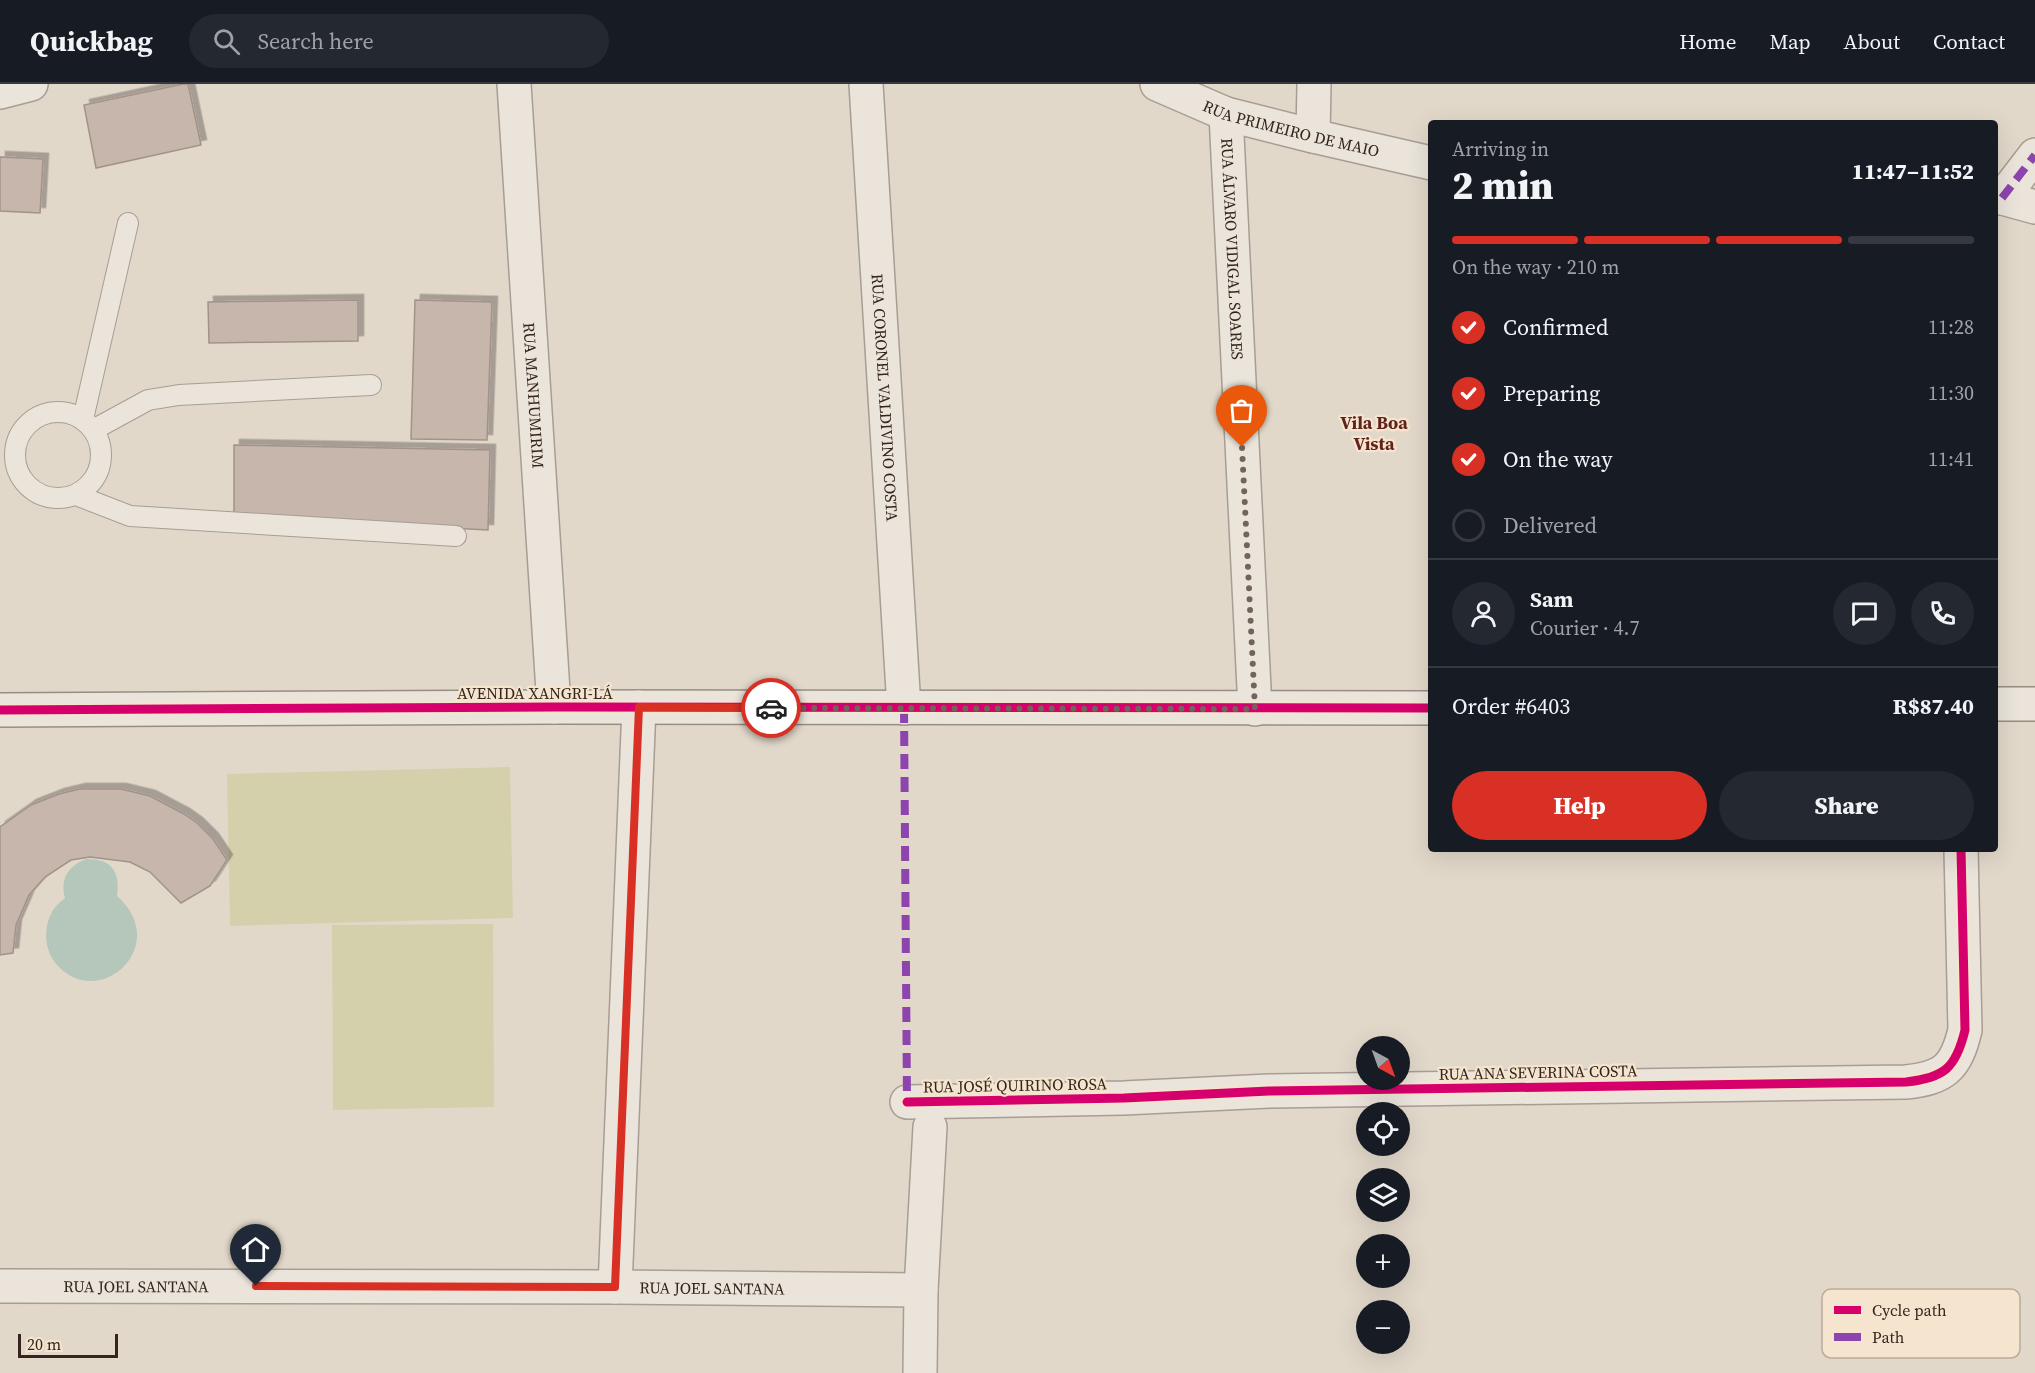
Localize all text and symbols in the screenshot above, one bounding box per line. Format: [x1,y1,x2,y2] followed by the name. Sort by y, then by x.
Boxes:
[189,14,609,68] search box
[30,22,153,60] text: Quickbag
[210,25,243,58] icon: search
[258,26,374,56] text: Search here
[1679,27,1737,56] text: Home
[1770,27,1811,56] text: Map
[1844,27,1900,56] text: About
[1933,27,2005,56] text: Contact
[1200,94,1382,162] street label: RUA PRIMEIRO DE MAIO
[1452,135,1549,163] text: Arriving in
[1216,137,1249,360] street label: RUA ÁLVARO VIDIGAL SOARES
[1852,156,1974,186] text: 11:47–11:52
[1452,159,1554,212] text: 2 min
[1452,253,1619,281] text: On the way · 210 m
[867,273,904,522] street label: RUA CORONEL VALDIVINO COSTA
[1452,311,1485,344] icon: check
[1503,312,1608,342] text: Confirmed
[1928,313,1974,341] text: 11:28
[518,322,550,469] street label: RUA MANHUMIRIM
[1452,377,1485,410] icon: check
[1503,378,1600,408] text: Preparing
[1928,379,1974,407] text: 11:30
[1216,385,1267,447] pin
[1225,394,1258,427] icon: bag
[1340,410,1408,456] district label: Vila Boa Vista
[1452,443,1485,476] icon: check
[1503,444,1612,474] text: On the way
[1928,445,1974,473] text: 11:41
[1503,510,1597,540] text: Delivered
[1452,582,1515,645] button: person
[1833,582,1896,645] button: chat
[1911,582,1974,645] button: phone
[1530,584,1574,614] text: Sam
[1530,614,1639,642] text: Courier · 4.7
[741,678,801,738] courier
[457,682,613,704] street label: AVENIDA XANGRI-LÁ
[1452,691,1570,721] text: Order #6403
[1893,691,1974,721] text: R$87.40
[755,692,788,725] icon: car
[1452,771,1707,840] button: Help
[1719,771,1974,840] button: Share
[1356,1036,1410,1090] north arrow
[1356,1036,1410,1354] map controls
[1438,1059,1638,1085] street label: RUA ANA SEVERINA COSTA
[923,1072,1108,1098] street label: RUA JOSÉ QUIRINO ROSA
[1356,1102,1410,1156] button: locate
[1356,1168,1410,1222] button: layers
[230,1224,281,1286] pin
[239,1233,272,1266] icon: home
[1356,1234,1410,1288] button: +
[63,1275,209,1297] street label: RUA JOEL SANTANA
[639,1276,785,1300] street label: RUA JOEL SANTANA
[1822,1289,2020,1358] legend
[1872,1299,1947,1321] text: Cycle path
[1356,1300,1410,1354] button: −
[1872,1326,1905,1348] text: Path
[18,1331,118,1358] scale bar
[27,1333,61,1355] text: 20 m

